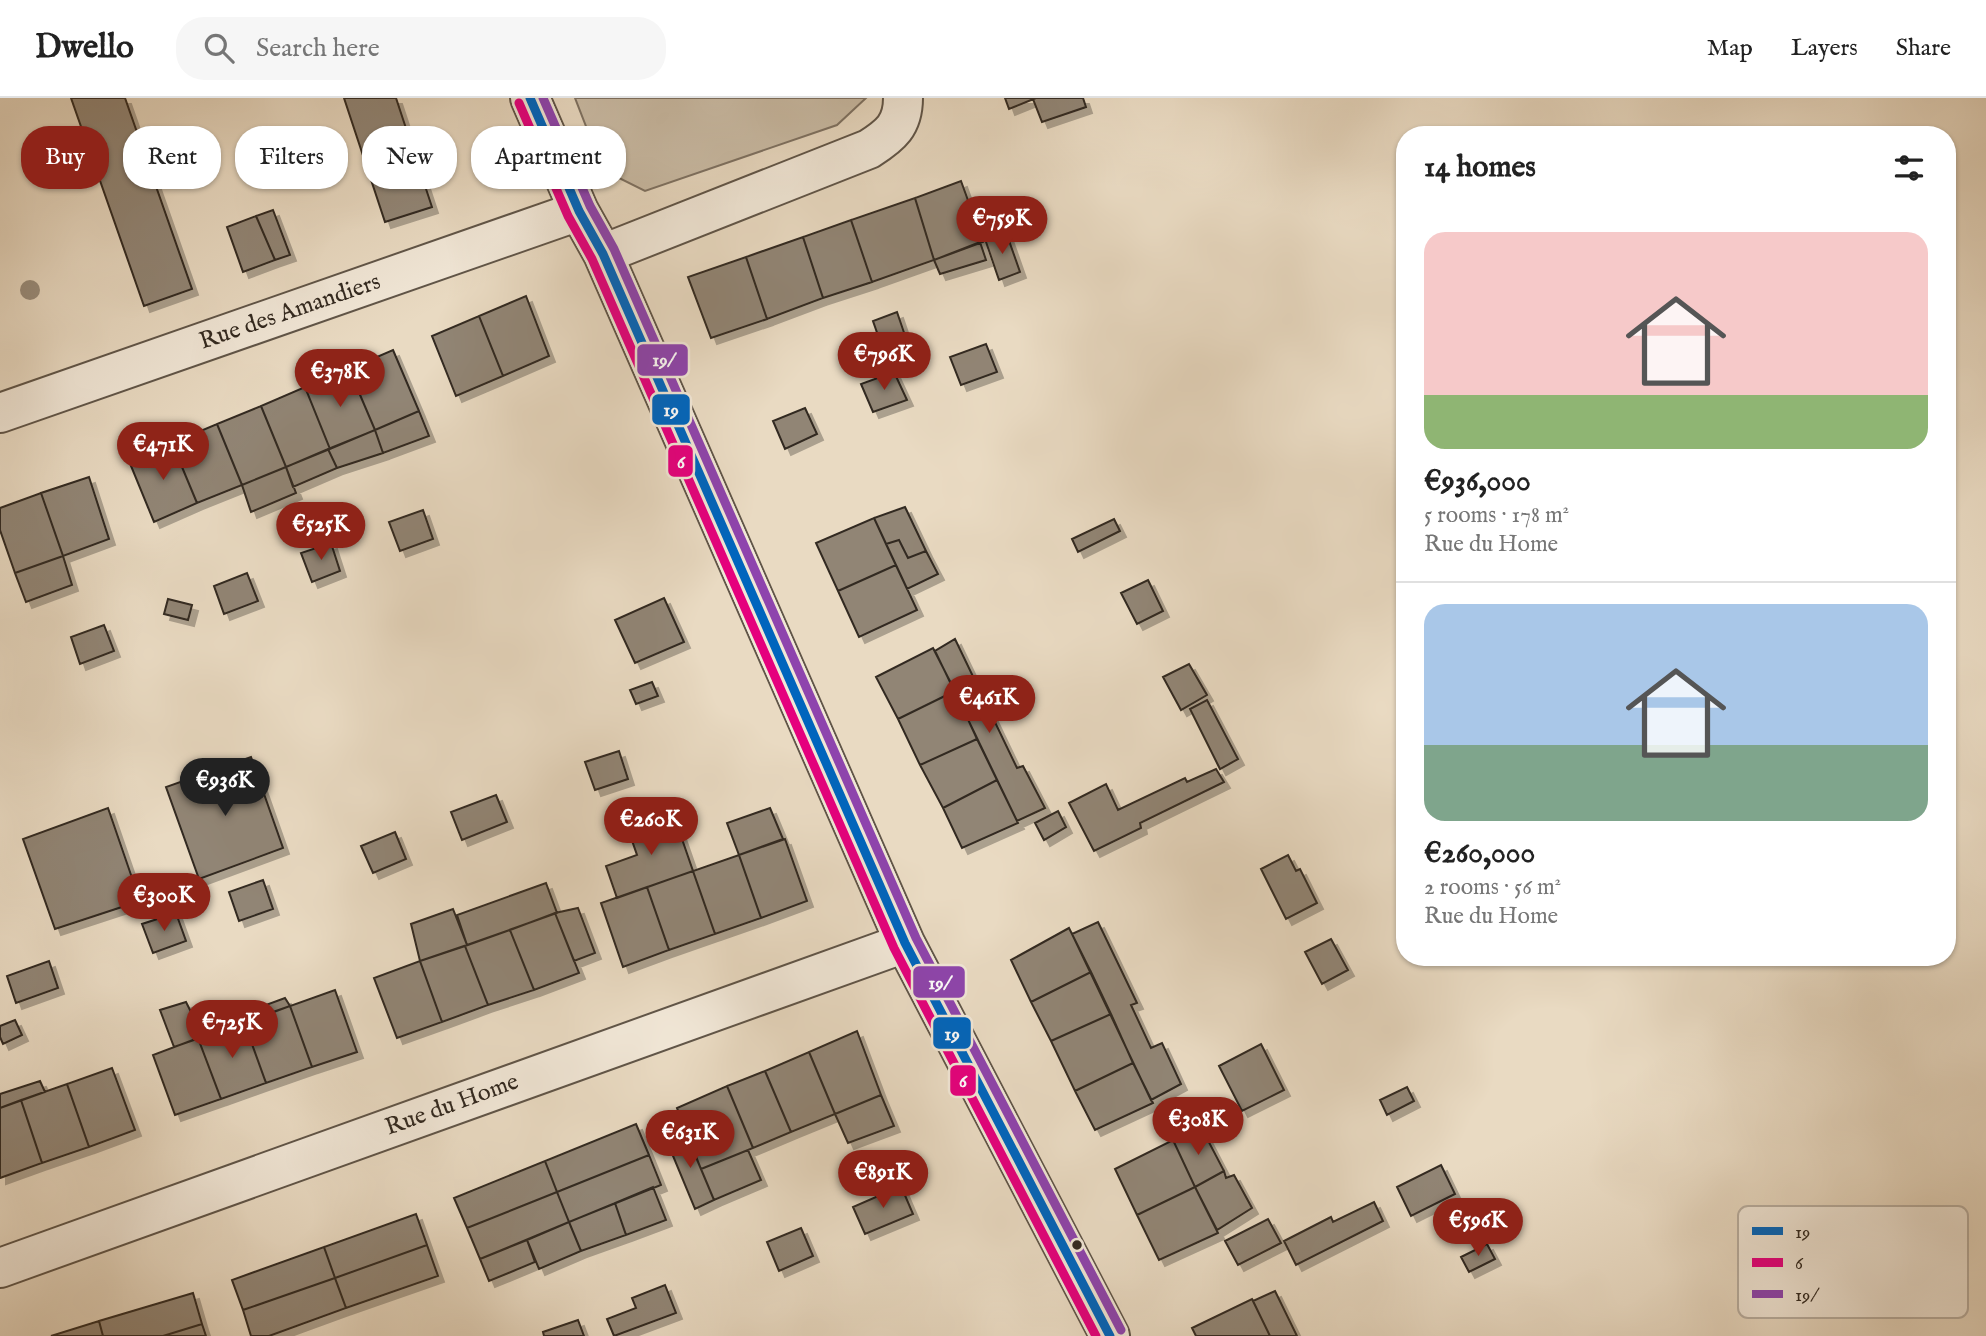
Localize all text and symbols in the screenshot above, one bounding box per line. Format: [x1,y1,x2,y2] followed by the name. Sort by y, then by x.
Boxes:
[176,17,666,80] search box
[35,27,134,69] text: Dwello
[200,29,238,67] icon: search
[256,32,380,65] text: Search here
[1707,33,1753,64] text: Map
[1791,33,1858,64] text: Layers
[1896,33,1951,64] text: Share
[21,126,109,189] chip: Buy
[123,126,221,189] chip: Rent
[235,126,348,189] chip: Filters
[362,126,457,189] chip: New
[471,126,626,189] chip: Apartment
[1424,149,1536,187] text: 14 homes
[1890,149,1928,187] icon: filters
[953,197,1051,256] pin: €759K
[972,204,1032,233] text: €759K
[195,266,385,358] street label: Rue des Amandiers
[1613,278,1739,404] icon: home
[835,332,933,392] pin: €796K
[854,340,914,369] text: €796K
[636,343,689,377] line badge: 19/
[652,349,677,373] text: 19/
[291,350,389,409] pin: €378K
[311,357,369,386] text: €378K
[651,393,691,426] line badge: 19
[663,399,679,423] text: 19
[114,422,212,482] pin: €471K
[133,430,193,459] text: €471K
[667,444,694,478] line badge: 6
[677,451,686,475] text: 6
[1424,463,1531,501] text: €936,000
[1424,501,1569,530] text: 5 rooms · 178 m²
[272,503,370,562] pin: €525K
[292,510,350,539] text: €525K
[1424,530,1558,559] text: Rue du Home
[1613,650,1739,776] icon: home
[940,676,1038,735] pin: €461K
[959,683,1019,712] text: €461K
[176,758,274,818] pin: €936K
[196,766,254,795] text: €936K
[602,798,700,857] pin: €260K
[620,805,682,834] text: €260K
[1424,835,1535,873] text: €260,000
[1424,873,1561,902] text: 2 rooms · 56 m²
[115,874,213,933] pin: €300K
[133,881,195,910] text: €300K
[1424,902,1558,931] text: Rue du Home
[912,965,966,999] line badge: 19/
[928,972,953,996] text: 19/
[183,1000,281,1060] pin: €725K
[202,1008,262,1037] text: €725K
[932,1016,972,1050] line badge: 19
[944,1023,960,1047] text: 19
[949,1064,977,1097] line badge: 6
[381,1066,523,1144] street label: Rue du Home
[959,1070,968,1094] text: 6
[1149,1098,1247,1157] pin: €308K
[1168,1105,1228,1134] text: €308K
[641,1110,739,1170] pin: €631K
[662,1118,718,1147] text: €631K
[834,1150,932,1210] pin: €891K
[854,1158,912,1187] text: €891K
[1429,1198,1527,1258] pin: €596K
[1449,1206,1507,1235] text: €596K
[1738,1206,1968,1318] legend
[1795,1221,1810,1245] text: 19
[1070,1238,1084,1252] unlabelled marker
[1795,1252,1804,1276] text: 6
[1795,1284,1820,1308] text: 19/

